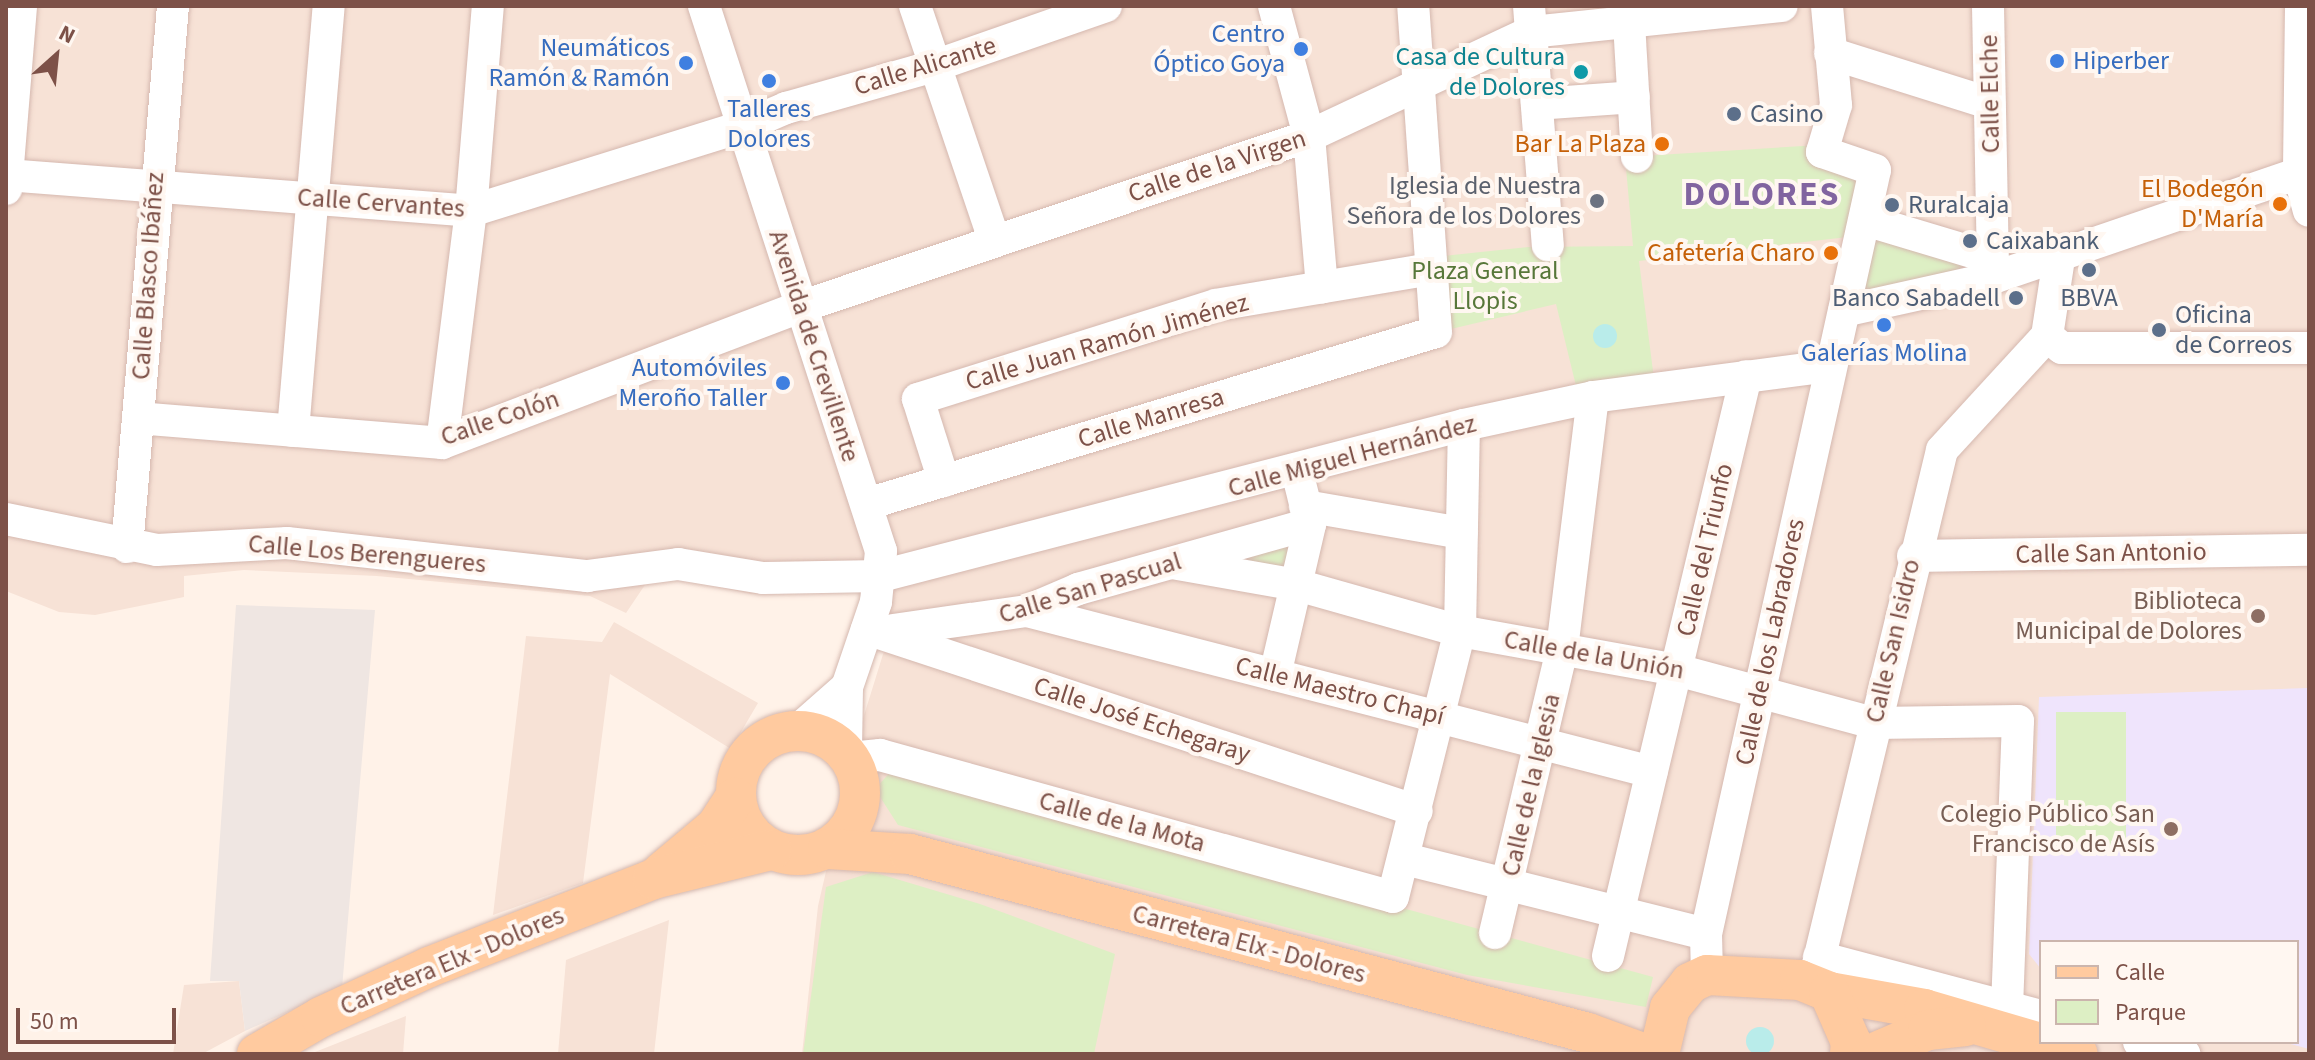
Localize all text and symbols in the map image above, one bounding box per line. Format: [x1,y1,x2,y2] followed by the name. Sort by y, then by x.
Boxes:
[16,16,96,96] north arrow
[53,17,81,52] text: N
[1153,18,1285,80] place label: Centro Óptico Goya
[850,30,1000,102] street label: Calle Alicante
[488,32,670,94] place label: Neumáticos Ramón & Ramón
[1973,34,2007,154] street label: Calle Elche
[1292,40,1310,58] marker: Centro Óptico Goya
[1396,41,1565,102] place label: Casa de Cultura de Dolores
[2073,45,2169,77] place label: Hiperber
[2048,52,2066,70] marker: Hiperber
[677,54,695,72] marker: Neumáticos Ramón & Ramón
[1572,63,1590,81] marker: Casa de Cultura de Dolores
[760,72,778,90] marker: Talleres Dolores
[727,93,811,154] place label: Talleres Dolores
[1750,98,1824,130] place label: Casino
[1725,105,1743,123] marker: Casino
[1124,123,1310,209] street label: Calle de la Virgen
[1514,128,1646,160] place label: Bar La Plaza
[1653,135,1671,153] marker: Bar La Plaza
[1347,170,1581,232] place label: Iglesia de Nuestra Señora de los Dolores
[125,171,171,381] street label: Calle Blasco Ibáñez
[2141,173,2264,234] place label: El Bodegón D'María
[1684,175,1840,215] district label: DOLORES
[296,182,466,224] street label: Calle Cervantes
[1908,189,2009,221] place label: Ruralcaja
[1588,192,1606,210] marker: Iglesia de Nuestra Señora de los Dolores
[2271,195,2289,213] marker: El Bodegón D'María
[1883,196,1901,214] marker: Ruralcaja
[1986,225,2099,257] place label: Caixabank
[762,226,866,466] street label: Avenida de Crevillente
[1961,232,1979,250] marker: Caixabank
[1647,237,1815,269] place label: Cafetería Charo
[1822,244,1840,262] marker: Cafetería Charo
[1411,255,1559,316] park label: Plaza General Llopis
[2080,261,2098,279] marker: BBVA
[1832,282,2000,314] place label: Banco Sabadell
[2060,282,2118,314] place label: BBVA
[962,287,1252,397] street label: Calle Juan Ramón Jiménez
[2007,289,2025,307] marker: Banco Sabadell
[2175,299,2292,360] place label: Oficina de Correos
[1875,316,1893,334] marker: Galerías Molina
[2150,321,2168,339] marker: Oficina de Correos
[1801,337,1967,369] place label: Galerías Molina
[619,352,767,414] place label: Automóviles Meroño Taller
[774,374,792,392] marker: Automóviles Meroño Taller
[1074,381,1228,455] street label: Calle Manresa
[437,383,563,453] street label: Calle Colón
[1225,408,1479,504] street label: Calle Miguel Hernández
[1670,461,1740,639] street label: Calle del Triunfo
[1729,516,1811,768] street label: Calle de los Labradores
[247,528,487,580] street label: Calle Los Berengueres
[2015,536,2207,570] street label: Calle San Antonio
[995,545,1185,631] street label: Calle San Pascual
[1859,556,1927,726] street label: Calle San Isidro
[2015,585,2242,646] place label: Biblioteca Municipal de Dolores
[2249,607,2267,625] marker: Biblioteca Municipal de Dolores
[1501,624,1687,686] street label: Calle de la Unión
[1232,650,1448,732] street label: Calle Maestro Chapí
[1030,670,1254,770] street label: Calle José Echegaray
[1495,691,1567,879] street label: Calle de la Iglesia
[1036,785,1208,859] street label: Calle de la Mota
[1940,798,2155,860] place label: Colegio Público San Francisco de Asís
[2162,820,2180,838] marker: Colegio Público San Francisco de Asís
[1129,898,1369,990] street label: Carretera Elx - Dolores
[335,900,569,1022] street label: Carretera Elx - Dolores
[2039,940,2299,1044] legend
[2115,955,2165,990] text: Calle
[20,992,180,1042] scale bar
[2115,995,2186,1030] text: Parque
[30,1004,79,1039] text: 50 m

